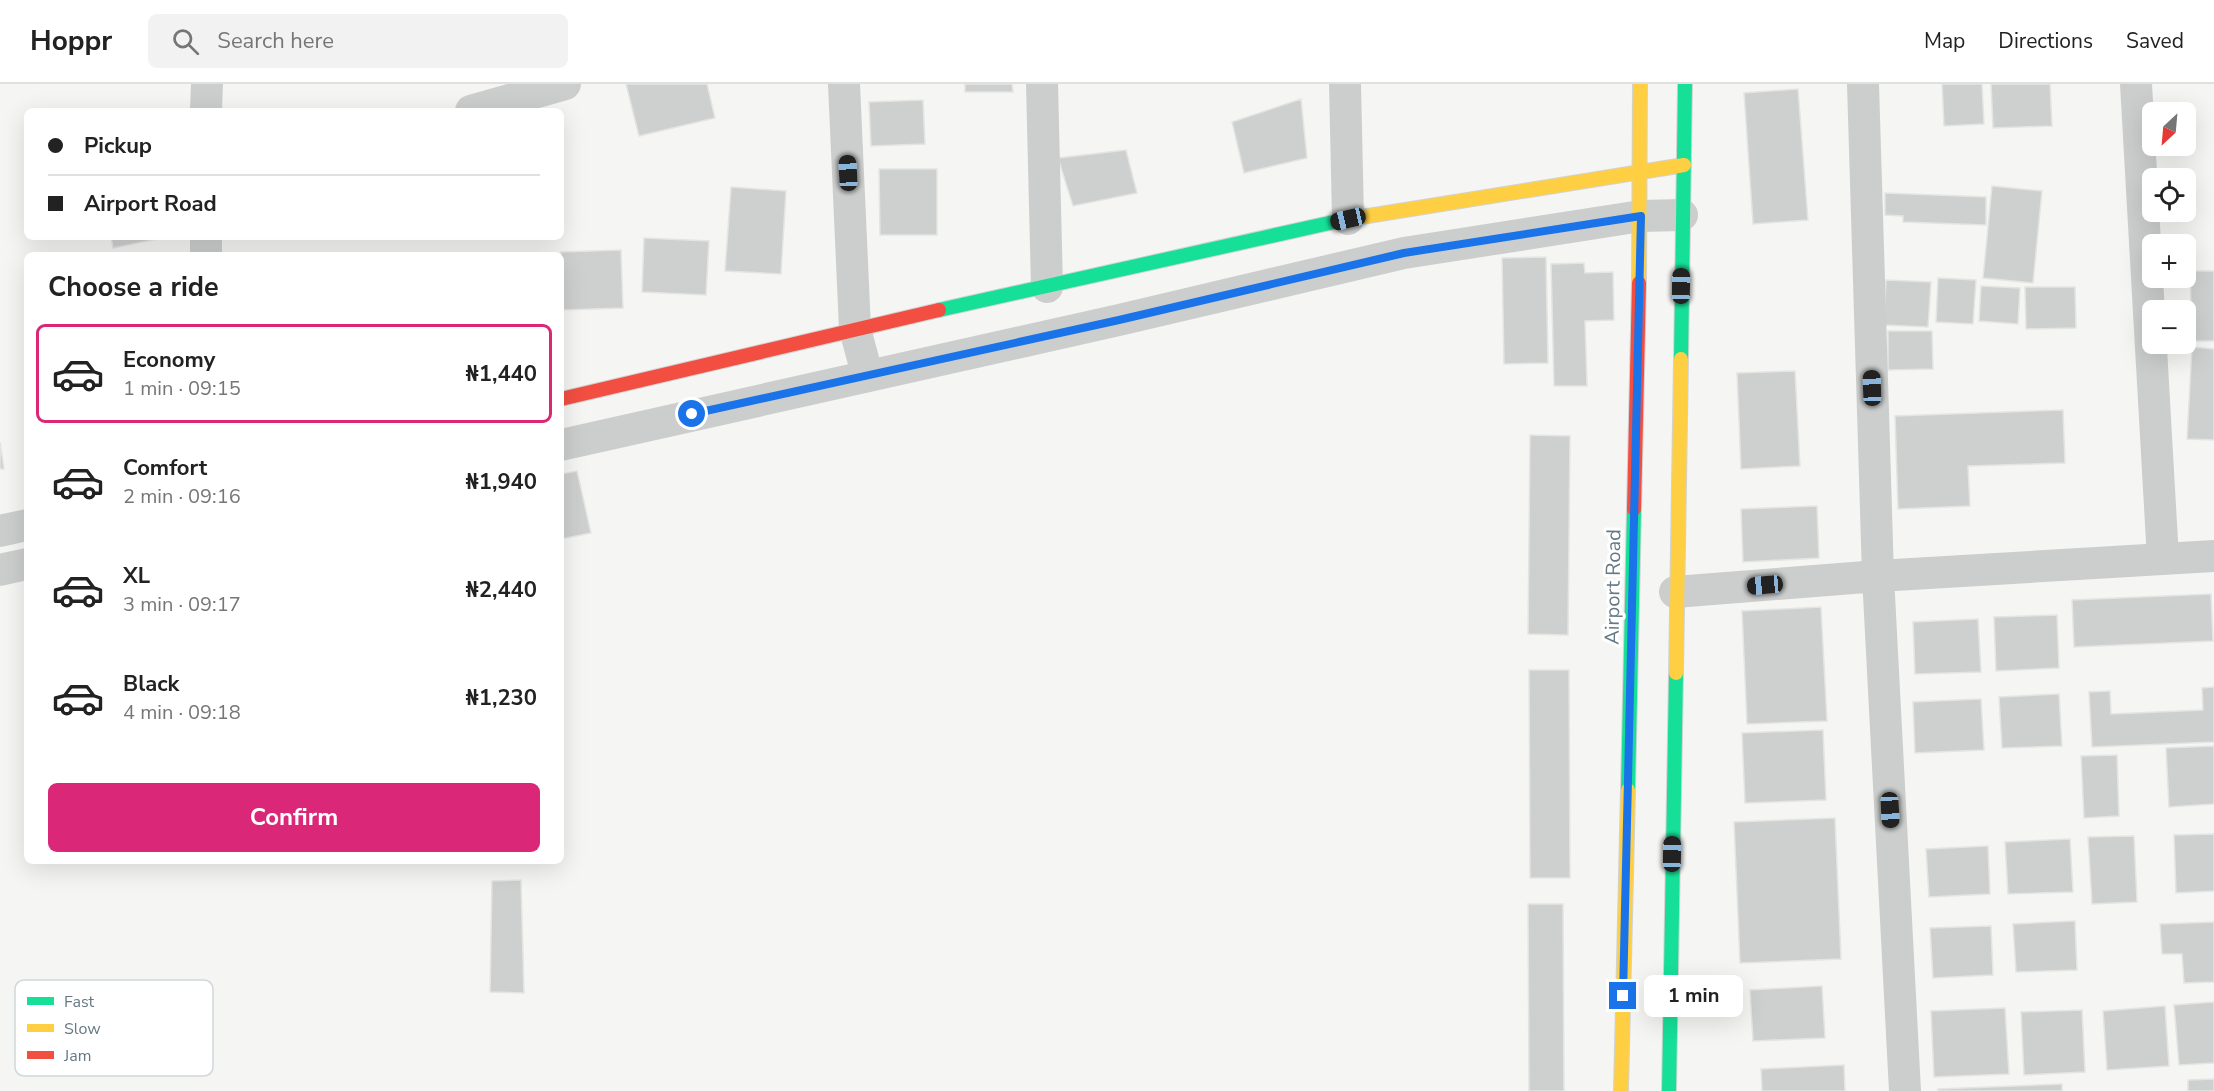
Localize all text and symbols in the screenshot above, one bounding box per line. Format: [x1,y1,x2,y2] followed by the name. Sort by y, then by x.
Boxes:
[148,14,568,68] search box
[30,22,112,60] text: Hoppr
[169,25,202,58] icon: search
[217,26,334,56] text: Search here
[1924,27,1965,55] text: Map
[1998,27,2093,55] text: Directions
[2126,27,2184,55] text: Saved
[2142,102,2196,156] north arrow
[2142,102,2196,354] map controls
[84,131,152,161] text: Pickup
[838,155,858,191] car
[2142,168,2196,222] button: locate
[84,189,217,219] text: Airport Road
[1328,206,1368,232] car
[2142,234,2196,288] button: +
[1672,268,1690,304] car
[48,269,219,306] text: Choose a ride
[2142,300,2196,354] button: −
[123,345,215,375] text: Economy
[51,347,105,401] icon: car
[466,359,537,389] text: ₦1,440
[1862,370,1882,406] car
[123,375,241,402] text: 1 min · 09:15
[678,400,705,427] route start
[123,453,207,483] text: Comfort
[51,455,105,509] icon: car
[466,467,537,497] text: ₦1,940
[123,483,241,510] text: 2 min · 09:16
[1598,529,1628,645] street label: Airport Road
[123,561,150,591] text: XL
[51,563,105,617] icon: car
[1746,574,1784,596] car
[466,575,537,605] text: ₦2,440
[123,591,241,618] text: 3 min · 09:17
[123,669,179,699] text: Black
[51,671,105,725] icon: car
[466,683,537,713] text: ₦1,230
[123,699,241,726] text: 4 min · 09:18
[48,783,540,852] button: Confirm
[1880,792,1900,828] car
[1663,836,1681,872] car
[1644,975,1743,1017] callout: 1 min
[15,980,213,1076] legend
[1609,982,1636,1009] route end
[1668,982,1719,1009] text: 1 min
[64,991,95,1013] text: Fast
[64,1018,101,1040] text: Slow
[63,1045,91,1067] text: Jam

